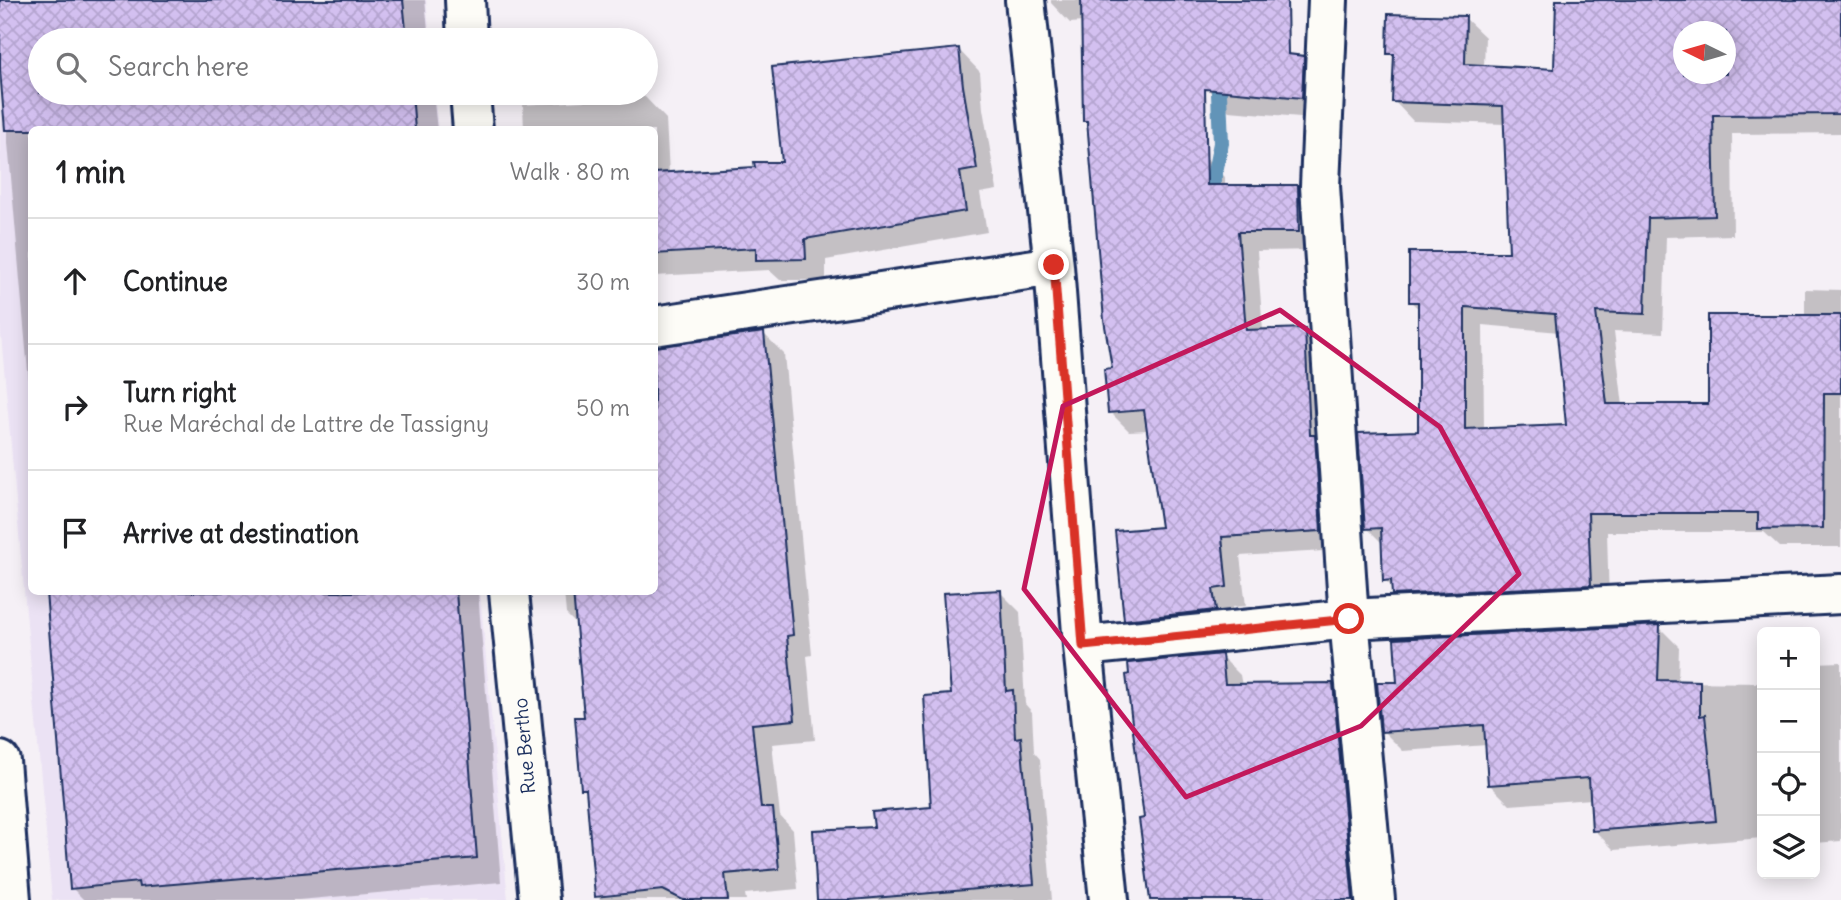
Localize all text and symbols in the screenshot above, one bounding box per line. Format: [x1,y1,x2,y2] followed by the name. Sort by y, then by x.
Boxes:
[1673,21,1736,84] north arrow
[28,28,658,105] search box
[52,48,90,86] icon: search
[108,50,249,83] text: Search here
[56,153,125,191] text: 1 min
[510,157,630,186] text: Walk · 80 m
[1038,249,1069,280] route end
[56,262,94,300] icon: ahead
[123,265,228,298] text: Continue
[576,267,630,296] text: 30 m
[123,376,236,409] text: Turn right
[56,388,94,426] icon: right
[576,393,630,422] text: 50 m
[123,409,489,438] text: Rue Maréchal de Lattre de Tassigny
[56,514,94,552] icon: arrive
[123,517,359,550] text: Arrive at destination
[1333,603,1364,634] route start
[1757,627,1820,879] map controls
[1757,627,1820,690] button: +
[1757,690,1820,753] button: −
[508,697,540,795] street label: Rue Bertho
[1757,753,1820,816] button: locate
[1757,816,1820,879] button: layers

